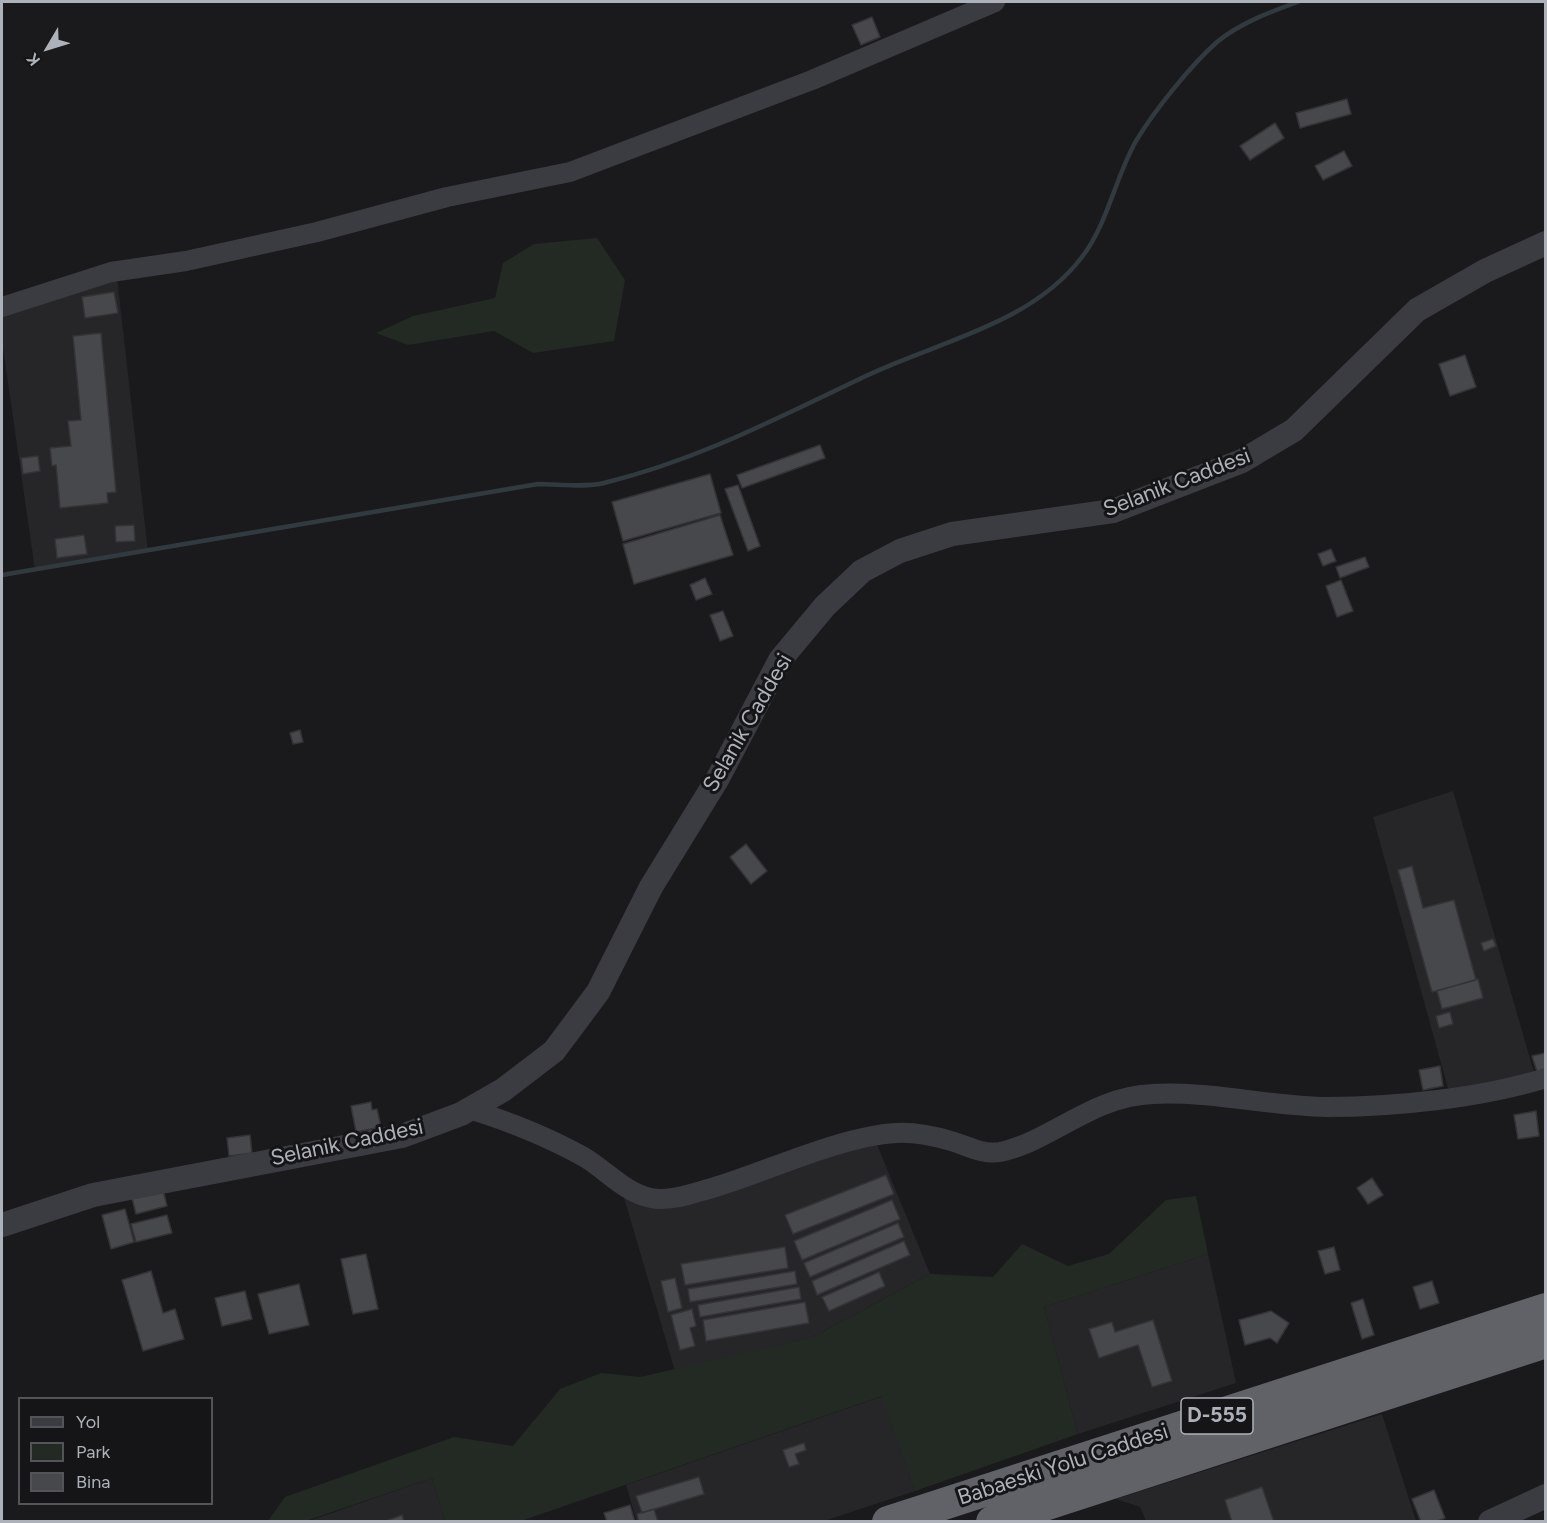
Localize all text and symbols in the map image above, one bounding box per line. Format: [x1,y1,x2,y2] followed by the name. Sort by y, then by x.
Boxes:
[18,18,78,78] north arrow
[23,49,44,69] text: K
[1100,443,1254,523] street label: Selanik Caddesi
[698,649,798,797] street label: Selanik Caddesi
[268,1114,426,1172] street label: Selanik Caddesi
[18,1397,213,1505] legend
[1181,1398,1253,1434] road number: D-555
[76,1411,100,1433] text: Yol
[954,1418,1172,1512] street label: Babaeski Yolu Caddesi
[76,1441,110,1463] text: Park
[76,1471,110,1493] text: Bina

